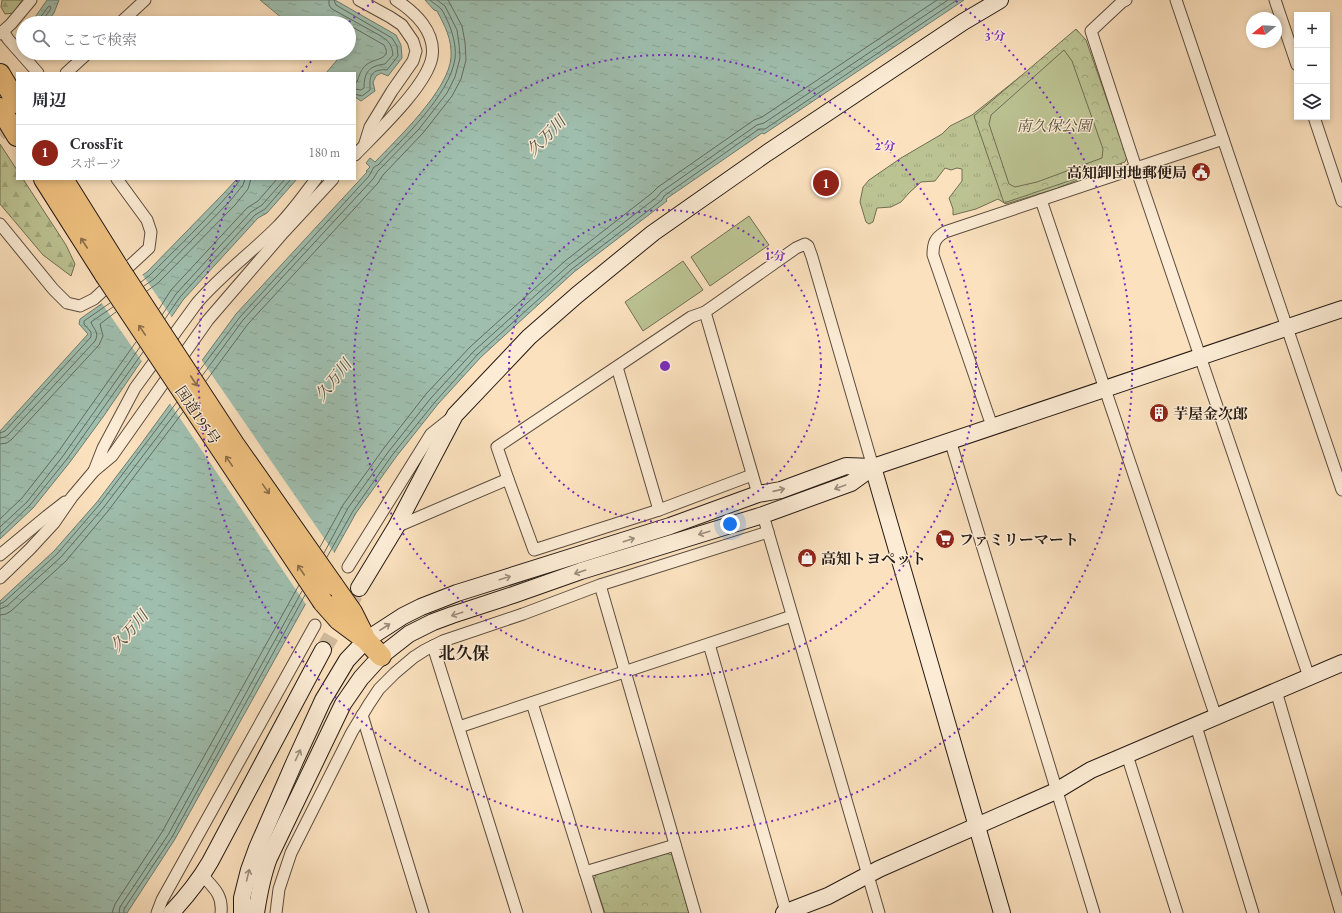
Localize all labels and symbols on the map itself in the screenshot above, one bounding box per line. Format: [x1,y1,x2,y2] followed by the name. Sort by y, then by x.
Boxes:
[1246,12,1282,48] north arrow
[984,28,1006,44] text: 3 分
[522,110,572,161] water label: 久万川
[1016,116,1094,135] park label: 南久保公園
[874,138,896,154] text: 2 分
[1190,161,1212,183] public building icon: 高知卸団地郵便局
[1067,163,1187,182] place label: 高知卸団地郵便局
[813,168,839,198] pin: 1
[80,237,89,248] one-way arrow
[764,248,786,264] text: 1 分
[137,324,145,336] one-way arrow
[310,353,358,405] water label: 久万川
[658,359,672,373] centre of rings
[190,375,198,387] one-way arrow
[172,382,224,448] street label: 国道195号
[1148,402,1170,424] building icon: 芋屋金次郎
[1173,404,1248,423] place label: 芋屋金次郎
[225,456,233,467] one-way arrow
[262,483,270,494] one-way arrow
[835,483,847,491] one-way arrow
[772,485,785,493] one-way arrow
[720,514,740,534] your location
[934,528,956,550] supermarket icon: ファミリーマート
[698,530,711,537] one-way arrow
[959,530,1079,549] place label: ファミリーマート
[623,535,635,543] one-way arrow
[796,547,818,569] shop icon: 高知トヨペット
[821,549,926,568] place label: 高知トヨペット
[297,565,305,576] one-way arrow
[574,569,587,576] one-way arrow
[498,574,511,581] one-way arrow
[105,604,154,656] water label: 久万川
[450,611,463,618] one-way arrow
[379,623,391,631] one-way arrow
[439,642,490,664] district label: 北久保
[295,749,302,761] one-way arrow
[245,868,252,881] one-way arrow

